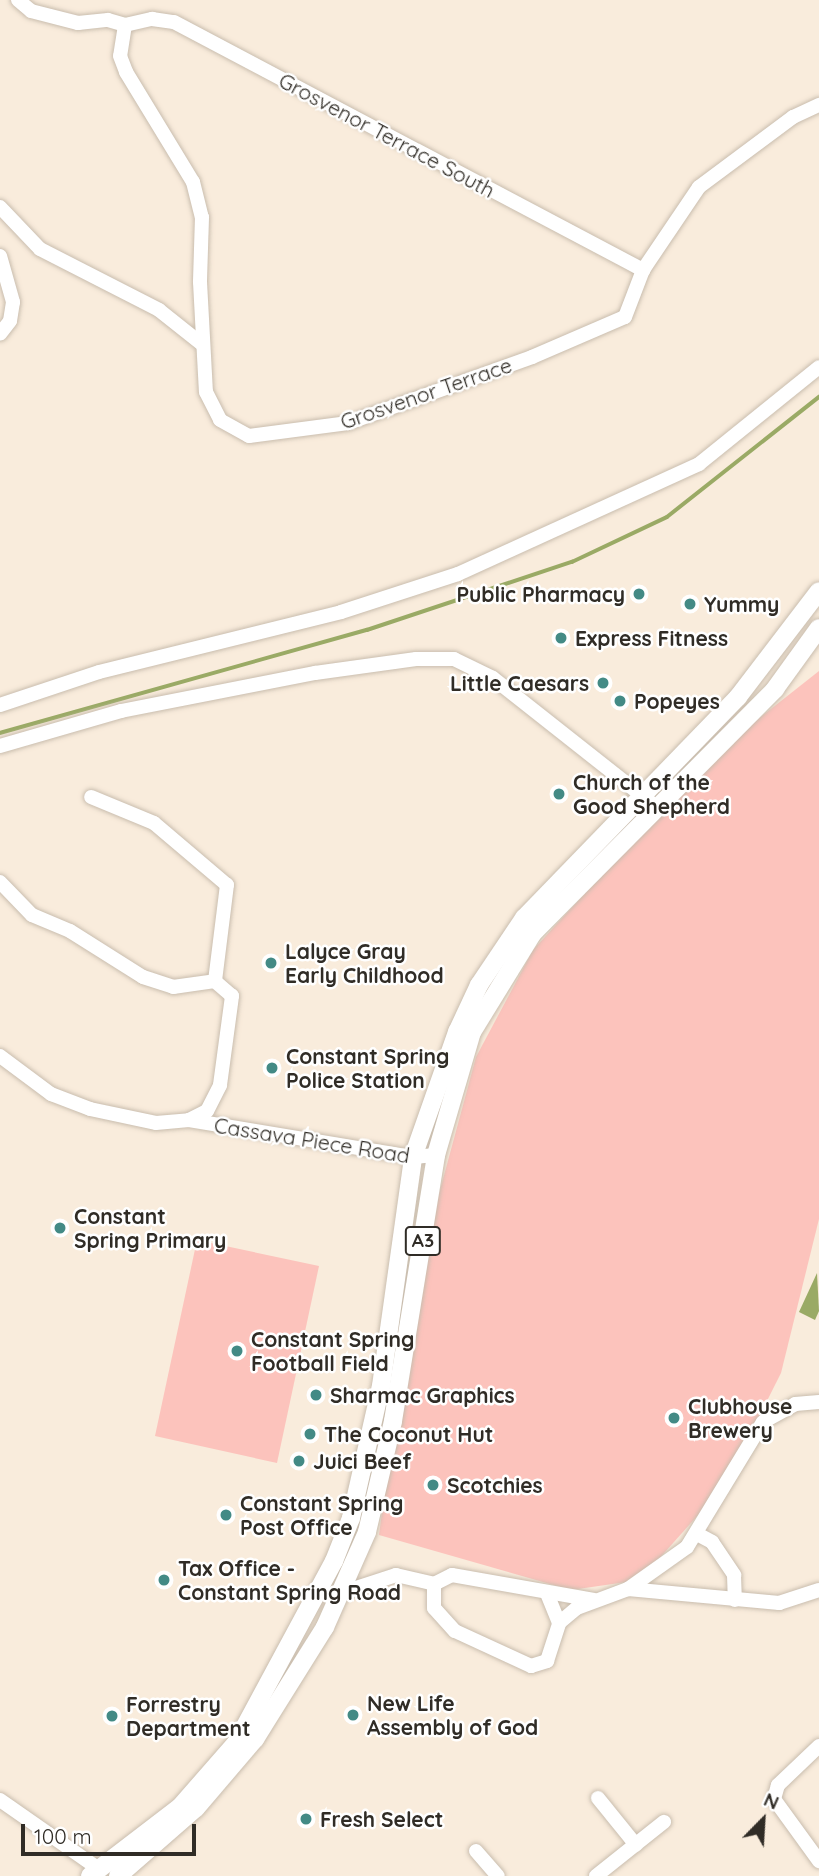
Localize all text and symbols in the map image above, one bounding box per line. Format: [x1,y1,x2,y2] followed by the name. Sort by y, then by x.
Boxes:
[275,67,499,203] street label: Grosvenor Terrace South
[337,352,515,434] street label: Grosvenor Terrace
[456,581,625,607] place label: Public Pharmacy
[631,586,647,602] marker: Public Pharmacy
[704,591,779,617] place label: Yummy
[682,596,698,612] marker: Yummy
[575,625,728,651] place label: Express Fitness
[553,630,569,646] marker: Express Fitness
[450,670,589,696] place label: Little Caesars
[595,675,611,691] marker: Little Caesars
[634,688,720,714] place label: Popeyes
[612,693,628,709] marker: Popeyes
[573,769,730,819] place label: Church of the Good Shepherd
[551,786,567,802] marker: Church of the Good Shepherd
[285,938,444,988] place label: Lalyce Gray Early Childhood
[263,955,279,971] marker: Lalyce Gray Early Childhood
[286,1043,449,1093] place label: Constant Spring Police Station
[264,1060,280,1076] marker: Constant Spring Police Station
[212,1112,412,1168] street label: Cassava Piece Road
[74,1203,226,1253] place label: Constant Spring Primary
[52,1220,68,1236] marker: Constant Spring Primary
[404,1226,442,1256] road number: A3
[251,1326,414,1376] place label: Constant Spring Football Field
[229,1343,245,1359] marker: Constant Spring Football Field
[330,1382,515,1408] place label: Sharmac Graphics
[308,1387,324,1403] marker: Sharmac Graphics
[688,1393,792,1443] place label: Clubhouse Brewery
[666,1410,682,1426] marker: Clubhouse Brewery
[324,1421,493,1447] place label: The Coconut Hut
[302,1426,318,1442] marker: The Coconut Hut
[313,1448,411,1474] place label: Juici Beef
[291,1453,307,1469] marker: Juici Beef
[447,1472,543,1498] place label: Scotchies
[425,1477,441,1493] marker: Scotchies
[240,1490,403,1540] place label: Constant Spring Post Office
[218,1507,234,1523] marker: Constant Spring Post Office
[178,1555,401,1605] place label: Tax Office - Constant Spring Road
[156,1572,172,1588] marker: Tax Office - Constant Spring Road
[367,1690,538,1740] place label: New Life Assembly of God
[126,1691,251,1741] place label: Forrestry Department
[345,1707,361,1723] marker: New Life Assembly of God
[104,1708,120,1724] marker: Forrestry Department
[728,1785,798,1855] north arrow
[760,1787,783,1815] text: N
[320,1806,443,1832] place label: Fresh Select
[24,1810,200,1854] scale bar
[298,1811,314,1827] marker: Fresh Select
[34,1823,92,1849] text: 100 m

